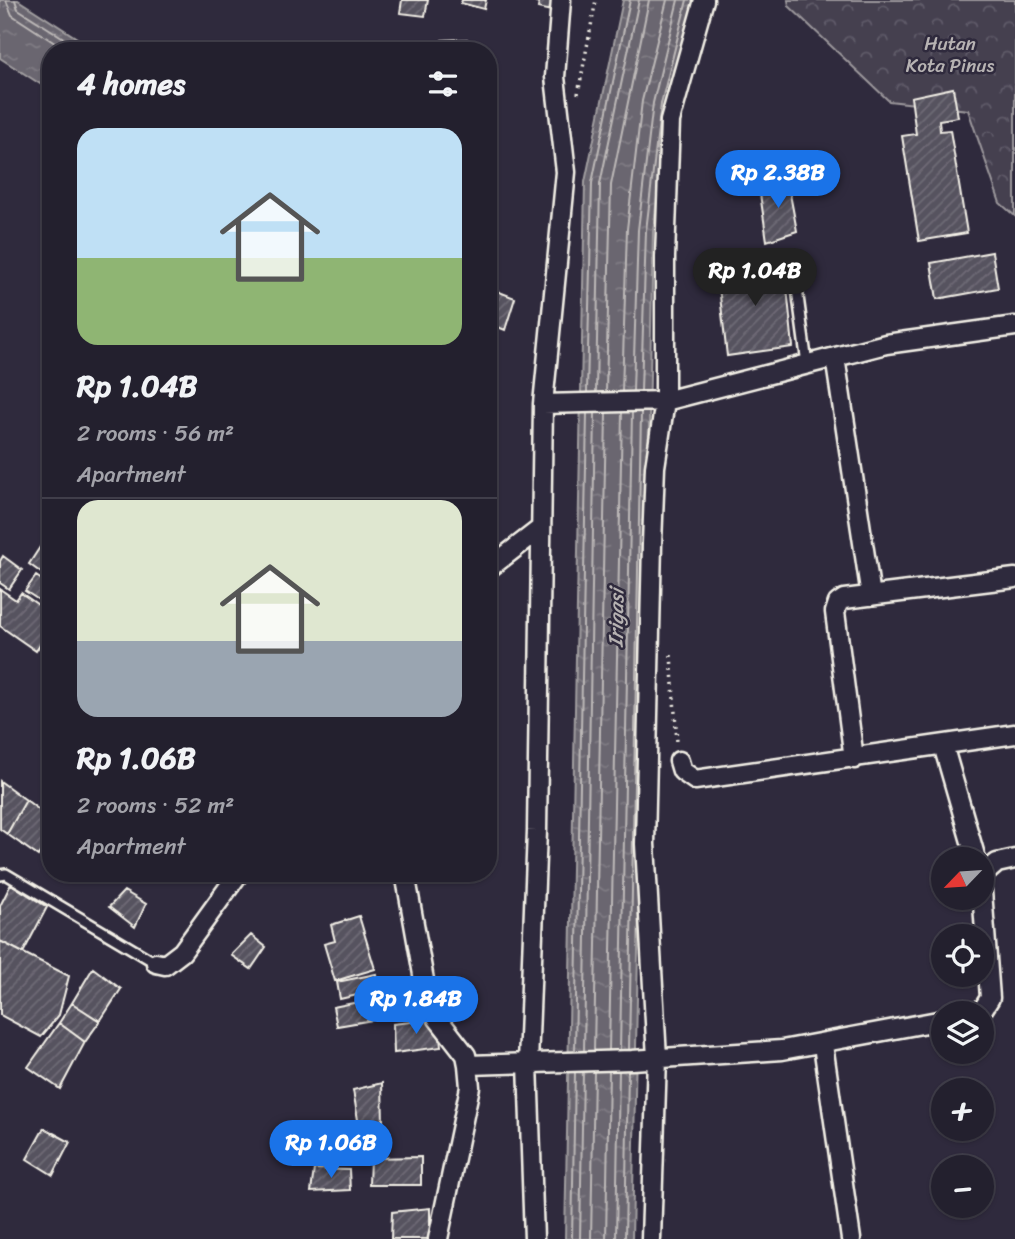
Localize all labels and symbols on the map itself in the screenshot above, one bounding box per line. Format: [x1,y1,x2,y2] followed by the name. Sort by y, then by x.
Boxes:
[906,27,995,82] park label: Hutan Kota Pinus
[706,150,850,210] pin: Rp 2.38B
[683,248,827,308] pin: Rp 1.04B
[596,584,636,648] water label: Irigasi
[931,847,994,910] north arrow
[344,976,488,1036] pin: Rp 1.84B
[259,1120,403,1180] pin: Rp 1.06B

